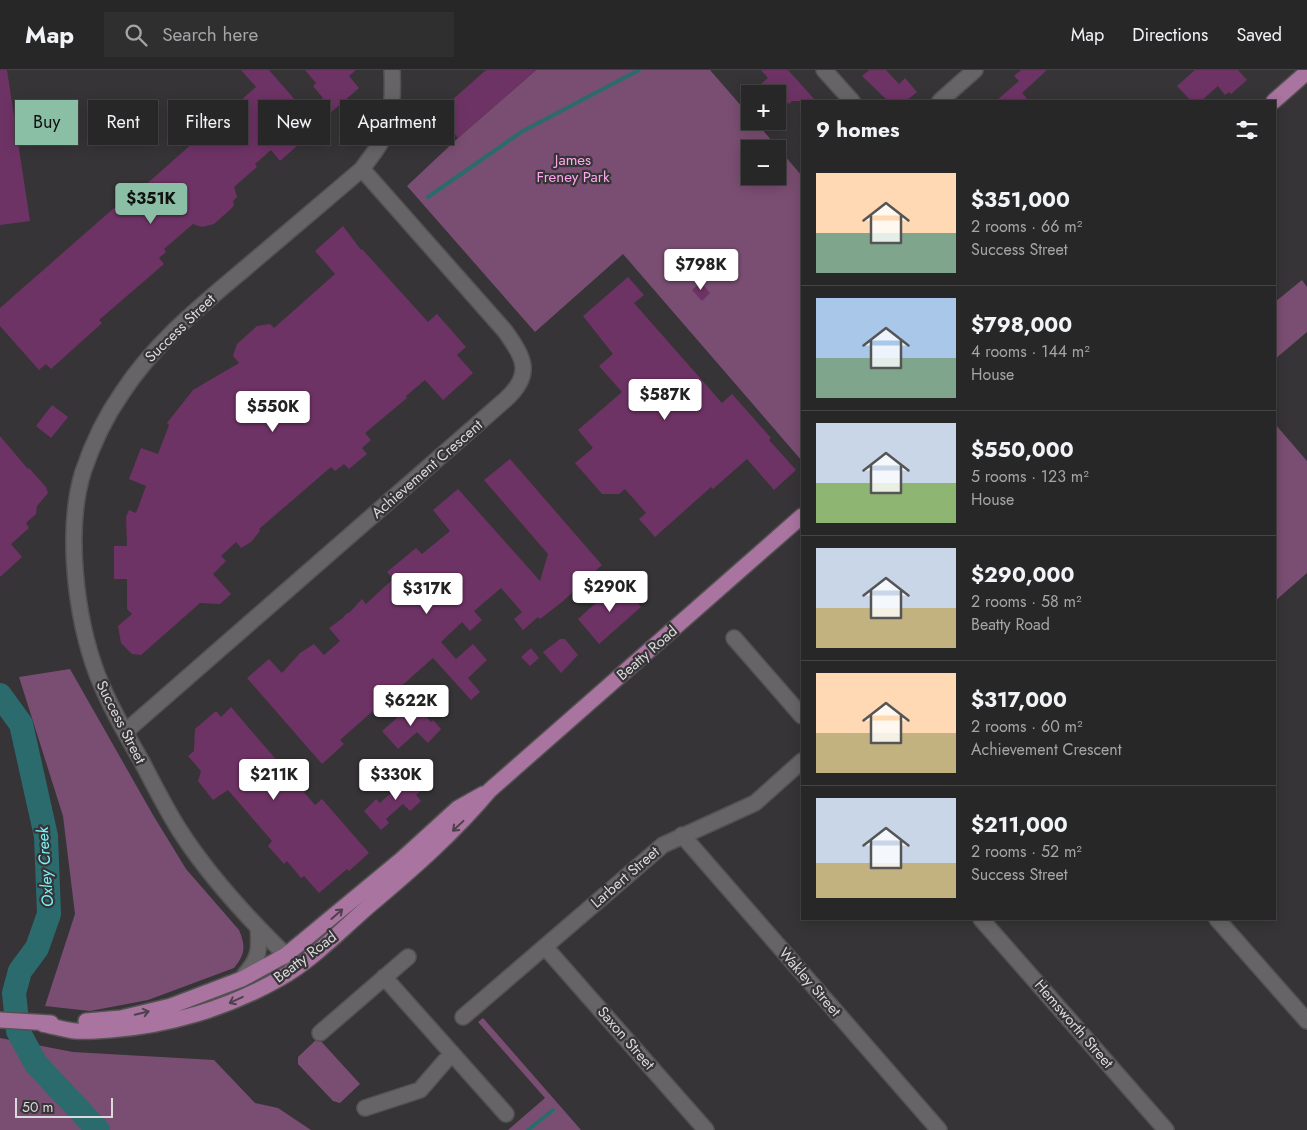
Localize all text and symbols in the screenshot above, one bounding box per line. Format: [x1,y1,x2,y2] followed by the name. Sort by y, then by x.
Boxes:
[104,12,454,57] search box
[25,17,74,52] text: Map
[122,21,150,49] icon: search
[162,21,258,48] text: Search here
[1071,22,1104,48] text: Map
[1132,22,1208,48] text: Directions
[1236,22,1282,48] text: Saved
[741,85,786,185] map controls
[741,85,786,130] button: +
[15,100,78,145] chip: Buy
[88,100,158,145] chip: Rent
[168,100,248,145] chip: Filters
[258,100,330,145] chip: New
[340,100,454,145] chip: Apartment
[816,115,900,145] text: 9 homes
[1233,116,1261,144] icon: filters
[741,140,786,185] button: −
[536,149,610,188] park label: James Freney Park
[116,182,186,225] pin: $351K
[971,185,1070,215] text: $351,000
[126,187,176,210] text: $351K
[856,193,916,253] icon: home
[971,215,1082,238] text: 2 rooms · 66 m²
[971,238,1068,261] text: Success Street
[666,248,736,291] pin: $798K
[675,253,727,276] text: $798K
[140,288,220,367] street label: Success Street
[971,310,1072,340] text: $798,000
[856,318,916,378] icon: home
[971,340,1090,363] text: 4 rooms · 144 m²
[971,363,1014,386] text: House
[630,378,700,421] pin: $587K
[640,383,690,406] text: $587K
[238,390,308,433] pin: $550K
[247,395,299,418] text: $550K
[367,414,488,524] street label: Achievement Crescent
[971,435,1074,465] text: $550,000
[856,443,916,503] icon: home
[971,465,1089,488] text: 5 rooms · 123 m²
[971,488,1014,511] text: House
[971,560,1074,590] text: $290,000
[856,568,916,628] icon: home
[575,570,645,613] pin: $290K
[392,572,462,615] pin: $317K
[584,575,636,598] text: $290K
[403,577,451,600] text: $317K
[971,590,1082,613] text: 2 rooms · 58 m²
[971,613,1050,636] text: Beatty Road
[612,620,682,686] street label: Beatty Road
[91,677,152,768] street label: Success Street
[376,684,446,727] pin: $622K
[971,685,1067,715] text: $317,000
[385,689,437,712] text: $622K
[856,693,916,753] icon: home
[971,715,1083,738] text: 2 rooms · 60 m²
[971,738,1122,761] text: Achievement Crescent
[239,758,309,801] pin: $211K
[361,758,431,801] pin: $330K
[250,763,298,786] text: $211K
[370,763,422,786] text: $330K
[971,810,1068,840] text: $211,000
[856,818,916,878] icon: home
[451,820,464,832] one-way arrow
[31,825,59,908] water label: Oxley Creek
[971,840,1082,863] text: 2 rooms · 52 m²
[586,841,664,913] street label: Larbert Street
[971,863,1068,886] text: Success Street
[331,908,344,919] one-way arrow
[269,926,341,988] street label: Beatty Road
[774,943,846,1022] street label: Wakley Street
[1029,975,1119,1073] street label: Hemsworth Street
[229,996,244,1005] one-way arrow
[592,1001,660,1075] street label: Saxon Street
[134,1008,150,1017] one-way arrow
[15,1095,112,1118] scale bar
[22,1097,53,1117] text: 50 m

